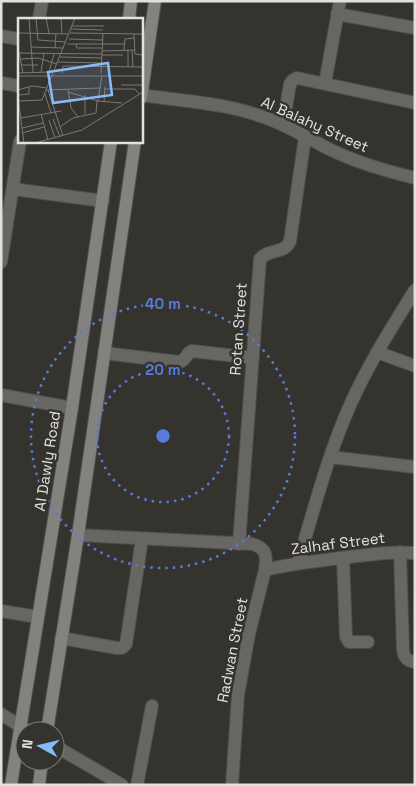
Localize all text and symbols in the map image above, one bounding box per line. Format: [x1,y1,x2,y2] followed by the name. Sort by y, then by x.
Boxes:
[18,18,142,142] inset map
[258,92,372,156] street label: Al Balahy Street
[225,282,251,376] street label: Rotan Street
[145,294,181,313] text: 40 m
[145,360,181,379] text: 20 m
[30,410,64,512] street label: Al Dawly Road
[154,427,172,445] centre of rings
[290,528,386,558] street label: Zalhaf Street
[212,596,252,704] street label: Radwan Street
[15,721,65,771] north arrow
[18,738,37,750] text: N

